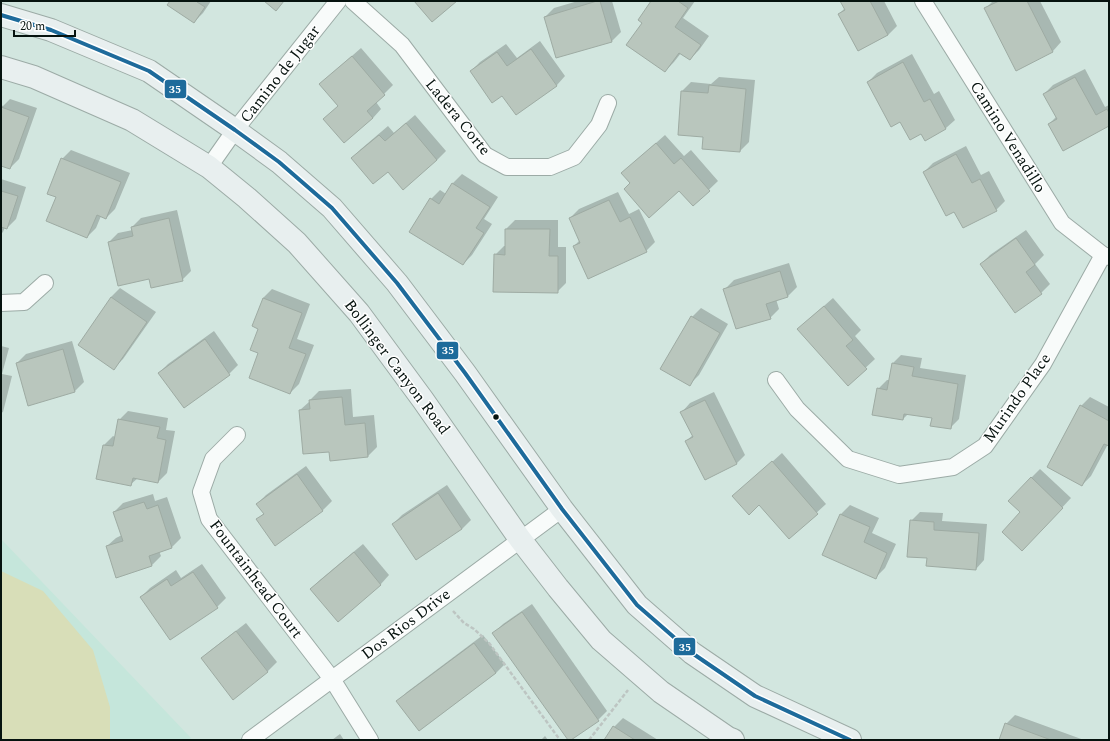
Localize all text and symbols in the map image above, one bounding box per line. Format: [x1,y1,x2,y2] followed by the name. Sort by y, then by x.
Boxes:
[14,12,75,38] scale bar
[20,17,45,36] text: 20 m
[234,20,326,128] street label: Camino de Jugar
[419,73,497,161] street label: Ladera Corte
[964,76,1052,198] street label: Camino Venadillo
[164,79,187,99] line badge: 35
[169,81,181,98] text: 35
[338,294,456,440] street label: Bollinger Canyon Road
[436,341,459,360] line badge: 35
[442,342,454,359] text: 35
[977,348,1057,448] street label: Murindo Place
[491,412,501,422] unlabelled marker
[203,515,309,644] street label: Fountainhead Court
[356,582,456,666] street label: Dos Rios Drive
[673,637,696,656] line badge: 35
[679,639,691,656] text: 35

